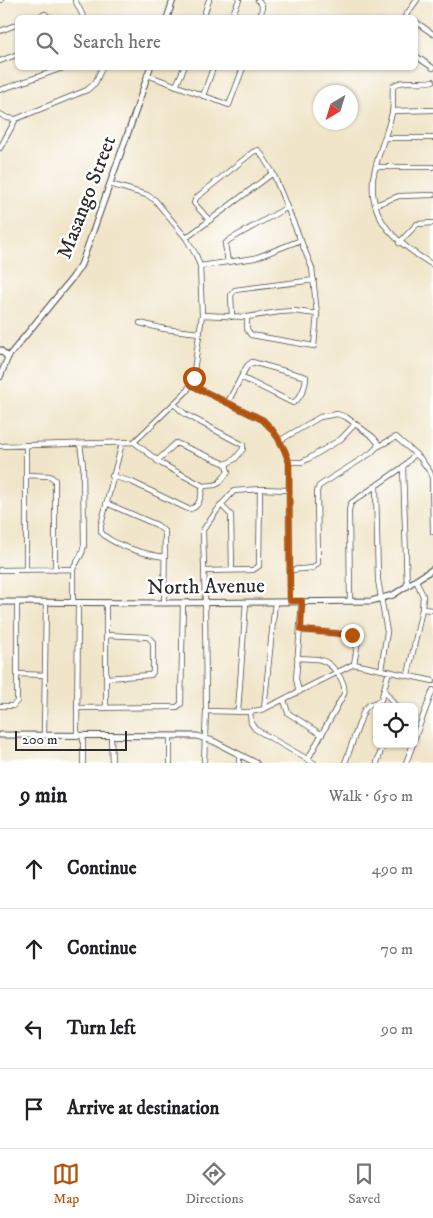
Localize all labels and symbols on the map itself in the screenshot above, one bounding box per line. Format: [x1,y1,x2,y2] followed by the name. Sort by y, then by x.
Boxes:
[313,85,358,130] north arrow
[52,132,122,263] street label: Masango Street
[183,367,206,390] route start
[147,573,265,601] street label: North Avenue
[341,624,364,647] route end
[15,728,128,751] scale bar

